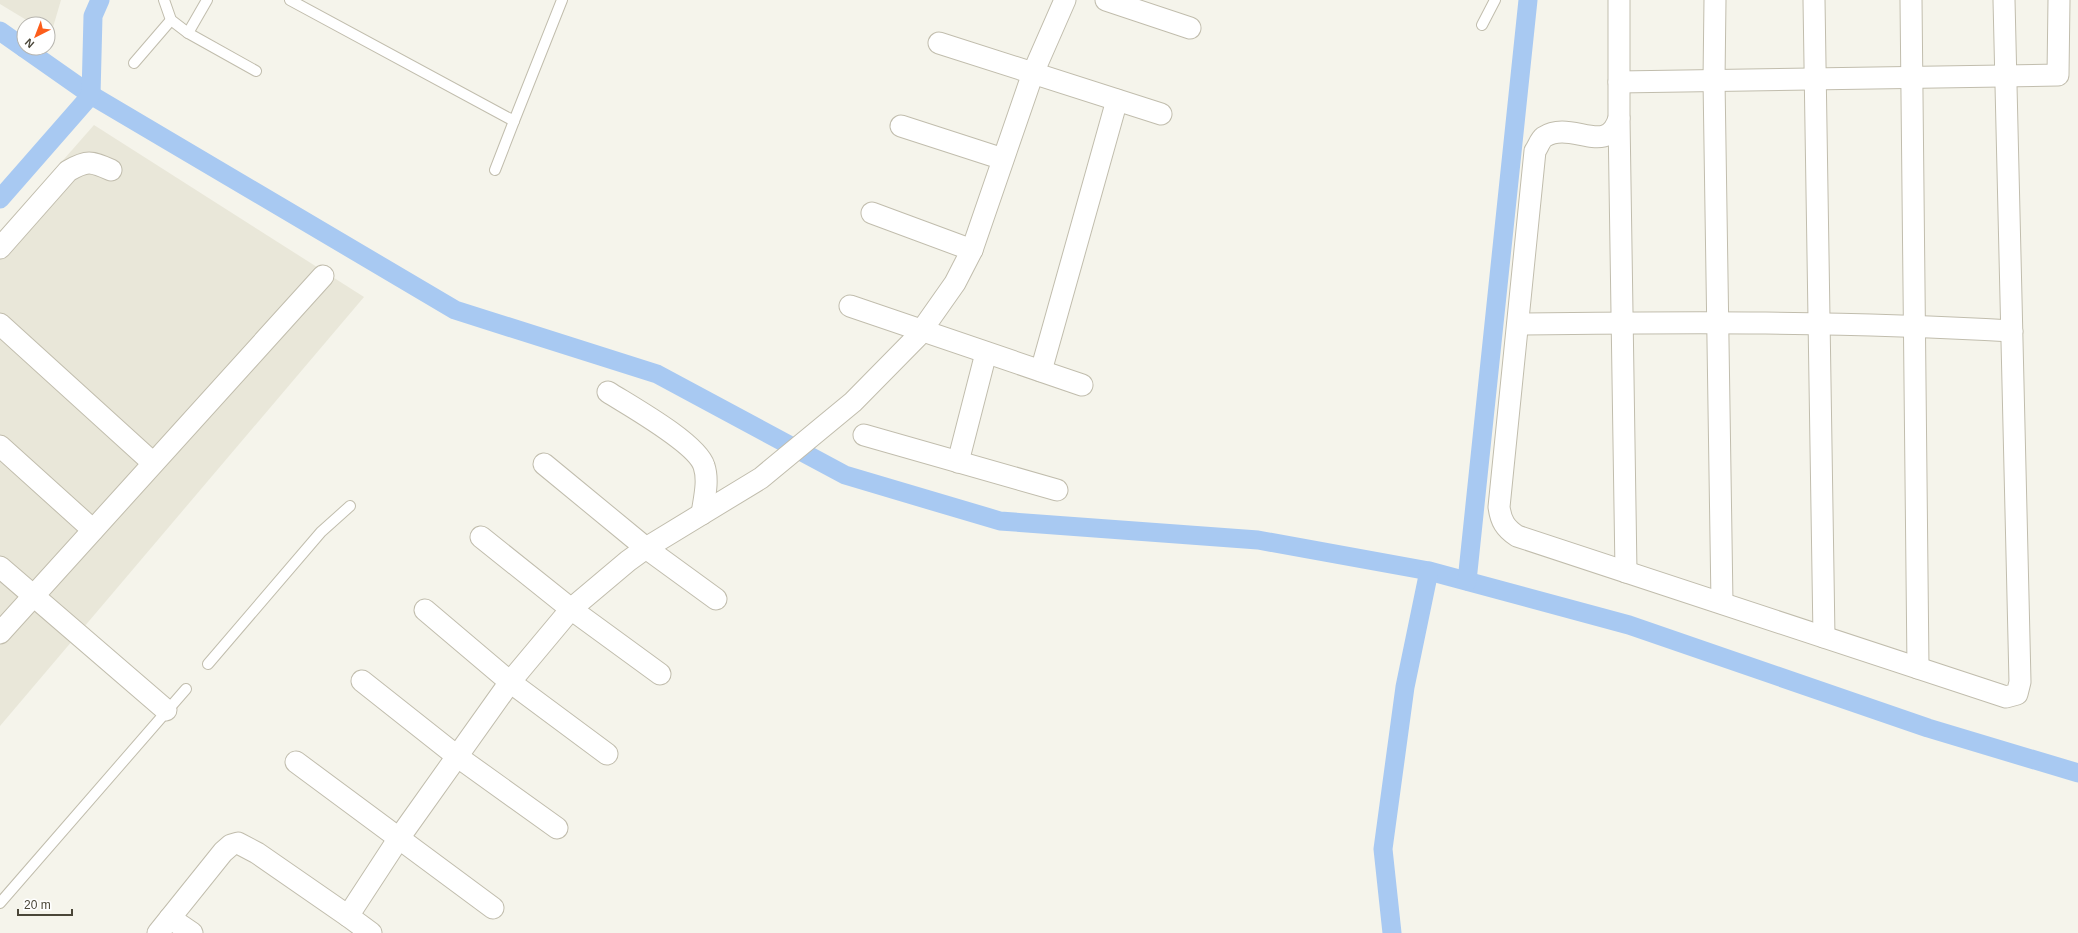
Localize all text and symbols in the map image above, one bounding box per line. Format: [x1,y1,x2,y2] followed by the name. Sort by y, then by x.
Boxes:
[16,16,56,56] north arrow
[22,36,36,51] text: N
[18,891,72,917] scale bar
[24,898,51,912] text: 20 m

